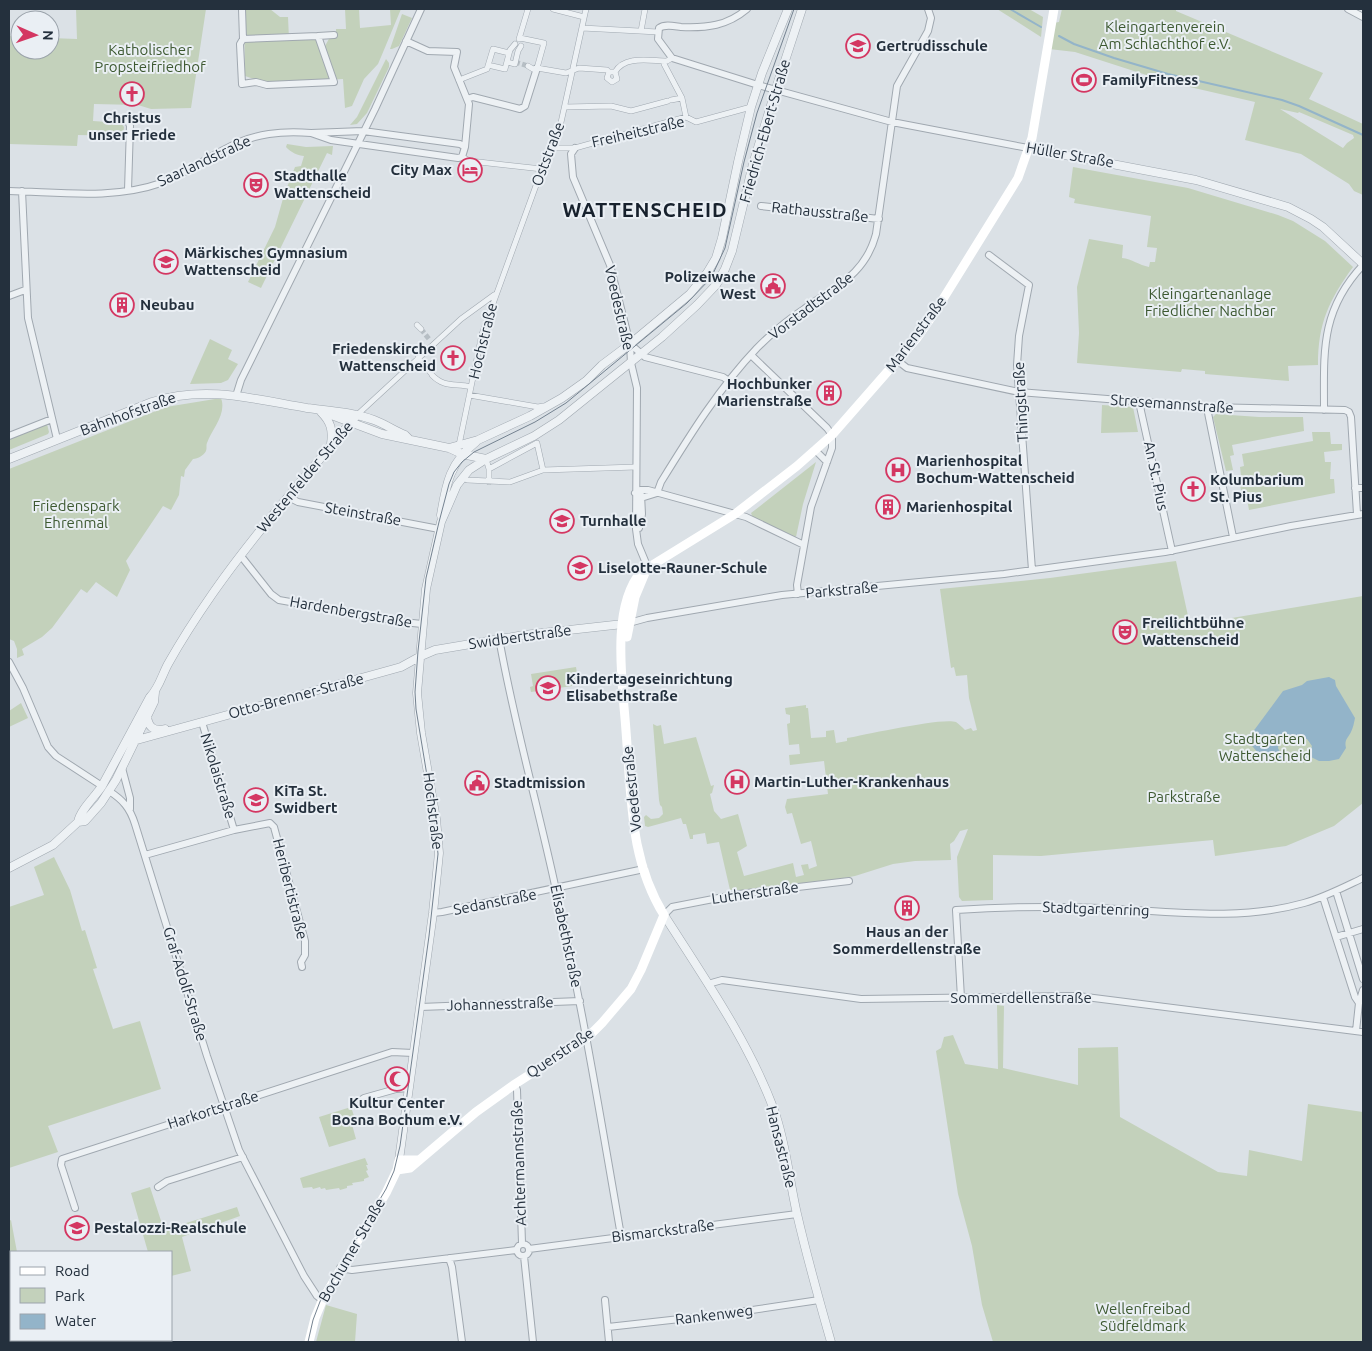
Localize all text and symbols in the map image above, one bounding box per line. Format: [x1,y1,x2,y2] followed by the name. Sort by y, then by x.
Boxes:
[10,10,60,60] north arrow
[1099,18,1231,52] park label: Kleingartenverein Am Schlachthof e.V.
[40,30,56,41] text: N
[845,33,871,59] school or university icon: Gertrudisschule
[876,37,988,54] place label: Gertrudisschule
[94,41,206,75] park label: Katholischer Propsteifriedhof
[736,57,793,205] street label: Friedrich-Ebert-Straße
[1071,67,1097,93] sports icon: FamilyFitness
[1102,71,1198,88] place label: FamilyFitness
[119,81,145,107] church icon: Christus unser Friede
[88,109,176,143] place label: Christus unser Friede
[590,113,686,150] street label: Freiheitstraße
[528,119,568,188] street label: Oststraße
[154,131,253,190] street label: Saarlandstraße
[1025,138,1115,171] street label: Hüller Straße
[457,157,483,183] hotel icon: City Max
[391,161,452,178] place label: City Max
[274,167,371,201] place label: Stadthalle Wattenscheid
[243,172,269,198] theatre icon: Stadthalle Wattenscheid
[562,198,728,221] district label: WATTENSCHEID
[771,198,869,225] street label: Rathausstraße
[184,244,348,278] place label: Märkisches Gymnasium Wattenscheid
[153,249,179,275] school or university icon: Märkisches Gymnasium Wattenscheid
[602,264,637,352] street label: Voedestraße
[665,268,757,302] place label: Polizeiwache West
[765,268,856,343] street label: Vorstadtstraße
[760,273,786,299] public building icon: Polizeiwache West
[1145,285,1276,319] park label: Kleingartenanlage Friedlicher Nachbar
[109,292,135,318] building icon: Neubau
[882,293,949,375] street label: Marienstraße
[140,296,195,313] place label: Neubau
[465,301,500,381] street label: Hochstraße
[332,340,436,374] place label: Friedenskirche Wattenscheid
[440,345,466,371] church icon: Friedenskirche Wattenscheid
[1010,361,1031,443] street label: Thingstraße
[717,375,813,409] place label: Hochbunker Marienstraße
[816,380,842,406] building icon: Hochbunker Marienstraße
[78,388,178,439] street label: Bahnhofstraße
[1110,391,1234,416] street label: Stresemannstraße
[253,418,356,536] street label: Westenfelder Straße
[1141,440,1172,512] street label: An St. Pius
[916,452,1075,486] place label: Marienhospital Bochum-Wattenscheid
[885,457,911,483] hospital icon: Marienhospital Bochum-Wattenscheid
[1210,471,1304,505] place label: Kolumbarium St. Pius
[1180,476,1206,502] church icon: Kolumbarium St. Pius
[875,494,901,520] building icon: Marienhospital
[32,497,120,531] park label: Friedenspark Ehrenmal
[324,498,403,529] street label: Steinstraße
[906,498,1013,515] place label: Marienhospital
[549,508,575,534] school or university icon: Turnhalle
[580,512,646,529] place label: Turnhalle
[567,555,593,581] school or university icon: Liselotte-Rauner-Schule
[598,559,767,576] place label: Liselotte-Rauner-Schule
[805,578,879,601] street label: Parkstraße
[289,592,414,631] street label: Hardenbergstraße
[1142,614,1244,648] place label: Freilichtbühne Wattenscheid
[1112,619,1138,645] theatre icon: Freilichtbühne Wattenscheid
[467,621,572,652] street label: Swidbertstraße
[226,669,365,722] street label: Otto-Brenner-Straße
[566,670,733,704] place label: Kindertageseinrichtung Elisabethstraße
[535,675,561,701] school or university icon: Kindertageseinrichtung Elisabethstraße
[1219,730,1311,764] park label: Stadtgarten Wattenscheid
[197,731,240,821] street label: Nikolaistraße
[619,745,644,833] street label: Voedestraße
[724,769,750,795] hospital icon: Martin-Luther-Krankenhaus
[464,770,490,796] public building icon: Stadtmission
[420,771,447,851] street label: Hochstraße
[754,773,949,790] place label: Martin-Luther-Krankenhaus
[494,774,586,791] place label: Stadtmission
[274,782,338,816] place label: KiTa St. Swidbert
[243,787,269,813] school or university icon: KiTa St. Swidbert
[1148,788,1220,805] park label: Parkstraße
[270,837,311,941] street label: Heribertistraße
[710,878,800,907] street label: Lutherstraße
[547,883,586,989] street label: Elisabethstraße
[452,885,538,918] street label: Sedanstraße
[894,895,920,921] building icon: Haus an der Sommerdellenstraße
[1042,898,1150,919] street label: Stadtgartenring
[833,923,981,957] place label: Haus an der Sommerdellenstraße
[160,925,211,1043] street label: Graf-Adolf-Straße
[950,989,1092,1006] street label: Sommerdellenstraße
[446,993,554,1014] street label: Johannesstraße
[523,1024,597,1081] street label: Querstraße
[384,1066,410,1092] mosque icon: Kultur Center Bosna Bochum e.V.
[165,1087,260,1132] street label: Harkortstraße
[331,1094,463,1128] place label: Kultur Center Bosna Bochum e.V.
[508,1100,529,1226] street label: Achtermannstraße
[763,1104,800,1190] street label: Hansastraße
[315,1195,388,1305] street label: Bochumer Straße
[64,1215,90,1241] school or university icon: Pestalozzi-Realschule
[610,1216,715,1245] street label: Bismarckstraße
[94,1219,247,1236] place label: Pestalozzi-Realschule
[10,1251,172,1341] legend
[55,1262,90,1279] text: Road
[55,1287,85,1304] text: Park
[1095,1300,1191,1334] park label: Wellenfreibad Südfeldmark
[674,1301,754,1328] street label: Rankenweg
[55,1312,96,1329] text: Water

